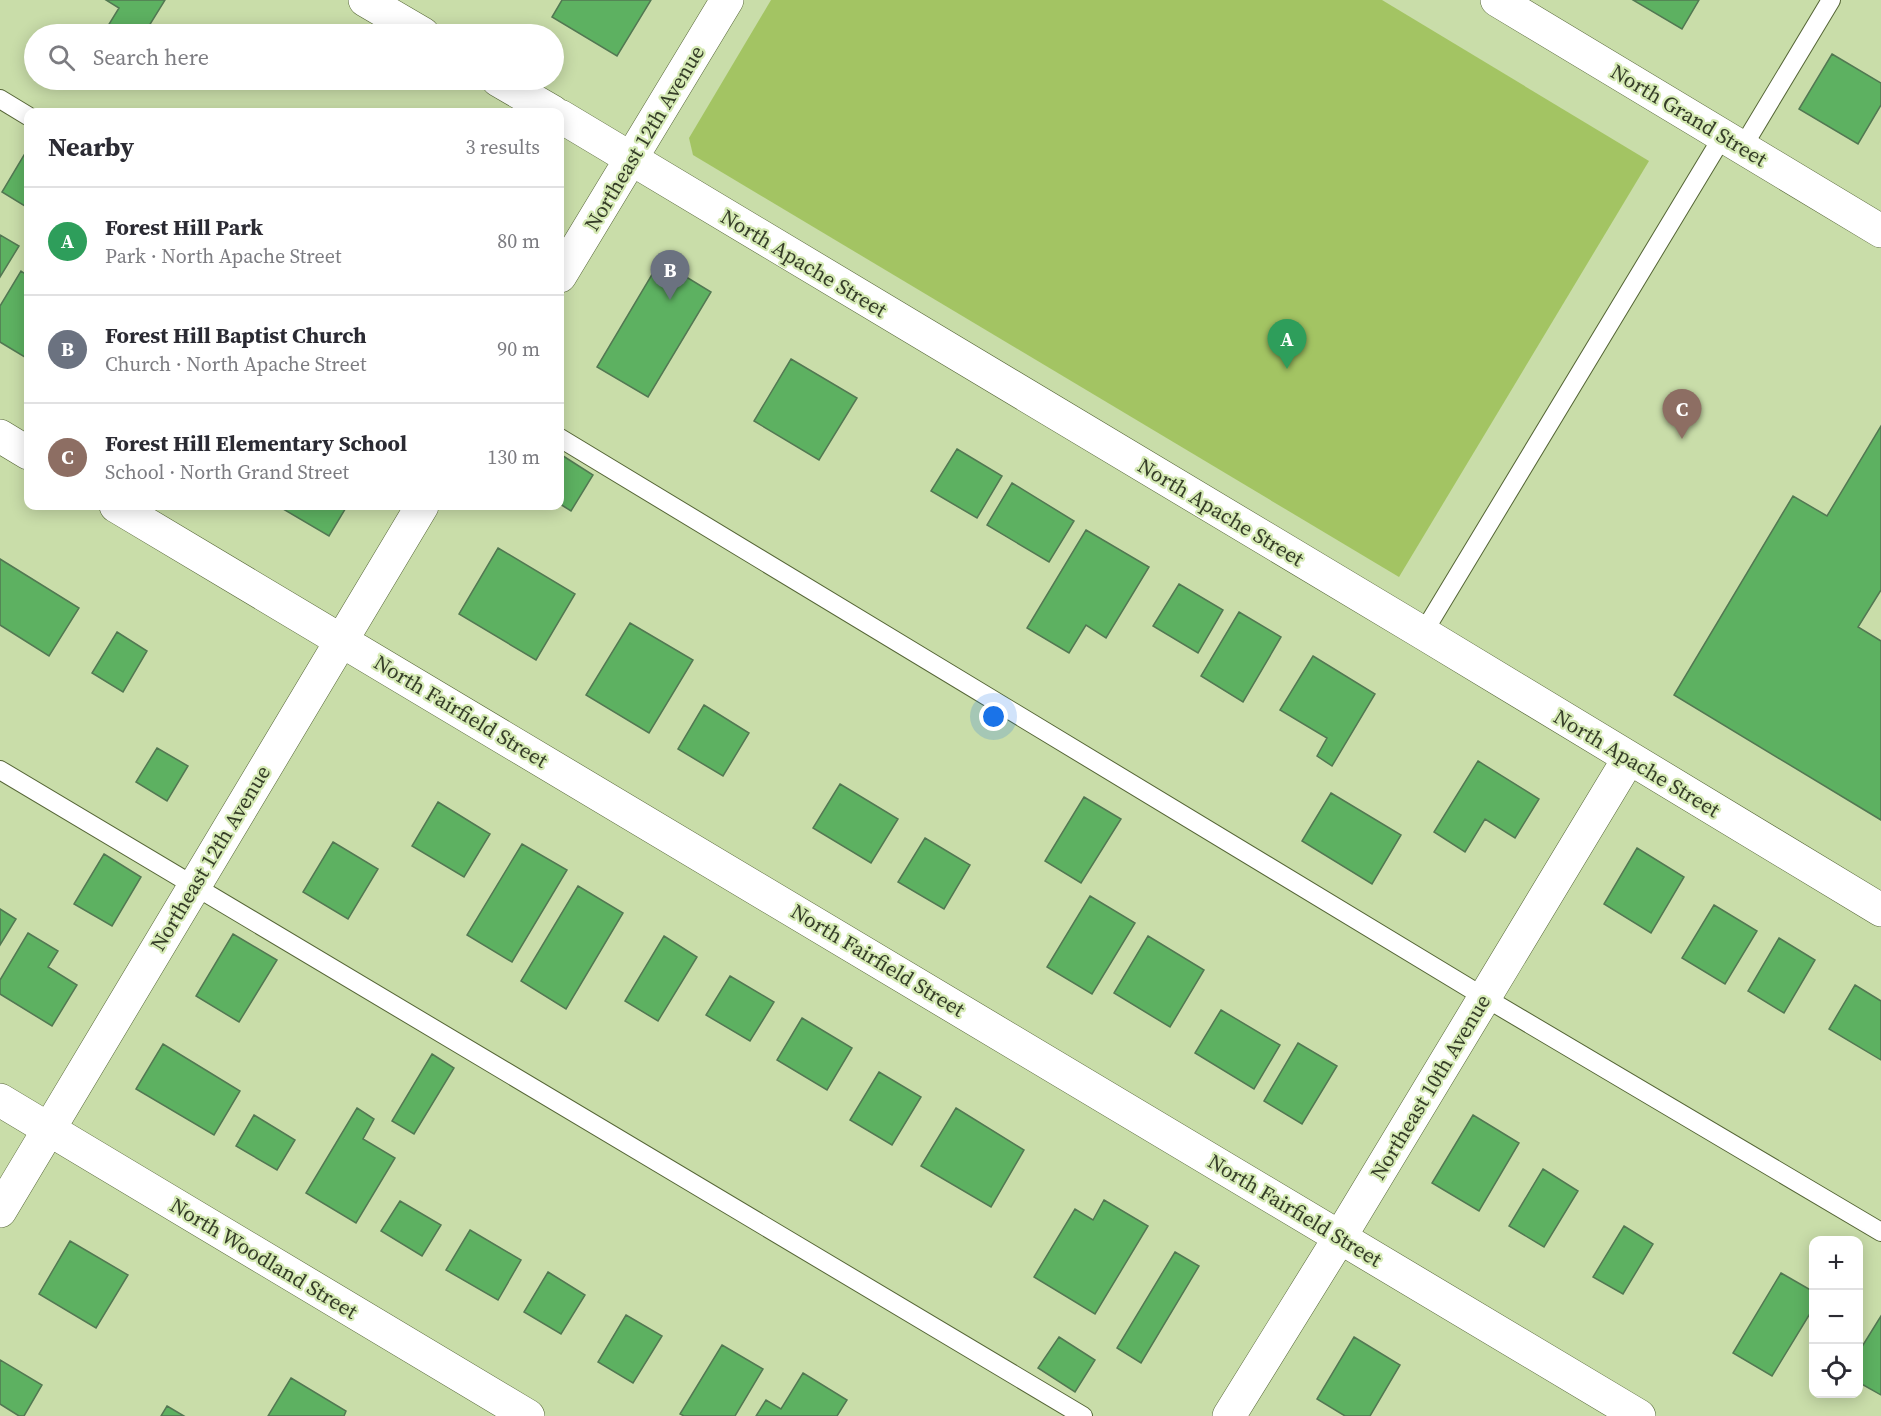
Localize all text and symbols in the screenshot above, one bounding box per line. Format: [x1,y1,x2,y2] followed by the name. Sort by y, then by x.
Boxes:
[24,24,564,90] search box
[577,40,711,236] street label: Northeast 12th Avenue
[45,41,78,74] icon: search
[93,42,209,72] text: Search here
[1605,57,1773,173] street label: North Grand Street
[48,129,134,165] text: Nearby
[465,133,540,161] text: 3 results
[715,202,893,324] street label: North Apache Street
[105,212,263,242] text: Forest Hill Park
[61,227,74,255] text: A
[497,227,540,255] text: 80 m
[105,242,341,270] text: Park · North Apache Street
[650,250,690,300] pin: B
[105,320,367,350] text: Forest Hill Baptist Church
[1268,320,1306,369] pin: A
[61,335,74,363] text: B
[497,335,540,363] text: 90 m
[105,350,366,378] text: Church · North Apache Street
[1662,390,1702,439] pin: C
[105,428,407,458] text: Forest Hill Elementary School
[61,443,74,471] text: C
[487,443,540,471] text: 130 m
[1132,451,1310,573] street label: North Apache Street
[105,458,349,486] text: School · North Grand Street
[369,648,553,775] street label: North Fairfield Street
[979,702,1008,731] your location
[1548,702,1726,824] street label: North Apache Street
[143,760,277,956] street label: Northeast 12th Avenue
[786,897,970,1024] street label: North Fairfield Street
[1363,989,1497,1185] street label: Northeast 10th Avenue
[1203,1147,1387,1274] street label: North Fairfield Street
[165,1191,363,1326] street label: North Woodland Street
[1809,1236,1863,1398] map controls
[1809,1236,1863,1290] button: +
[1809,1290,1863,1344] button: −
[1809,1344,1863,1398] button: locate

